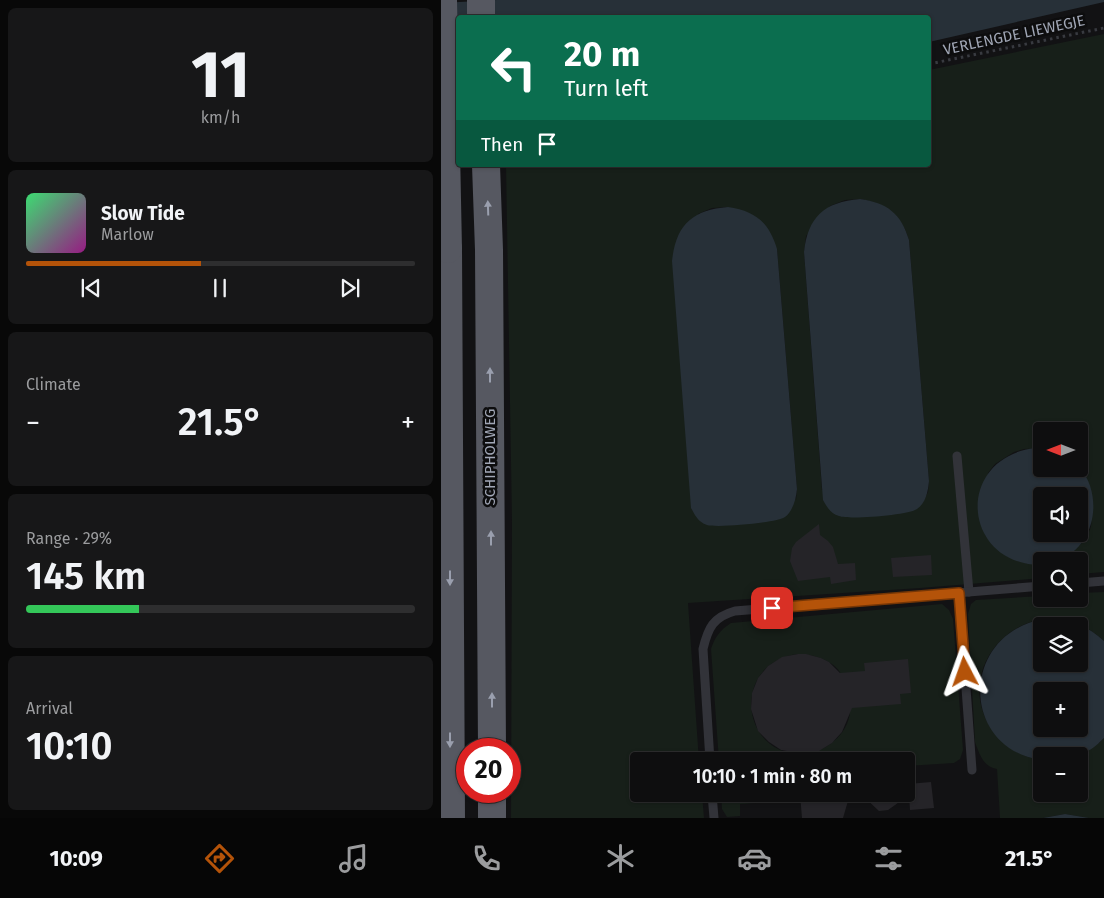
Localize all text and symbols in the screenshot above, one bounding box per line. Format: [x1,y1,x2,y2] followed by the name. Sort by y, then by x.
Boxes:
[941,11,1087,59] street label: VERLENGDE LIEWEGJE
[564,33,640,75] text: 20 m
[481,35,546,100] icon: left
[191,36,250,114] text: 11
[564,75,648,102] text: Turn left
[201,108,240,127] text: km/h
[533,130,561,158] icon: arrive
[481,133,523,156] text: Then
[483,199,491,215] one-way arrow
[101,202,185,225] text: Slow Tide
[101,225,154,244] text: Marlow
[77,274,105,302] icon: previous
[206,274,234,302] icon: pause
[336,274,364,302] icon: next
[486,367,494,383] one-way arrow
[26,375,81,394] text: Climate
[178,399,263,445] text: 21.5°
[26,406,40,439] text: −
[401,406,415,439] text: +
[481,408,499,506] street label: SCHIPHOLWEG
[1033,422,1089,478] north arrow
[1033,422,1088,802] map controls
[1033,487,1088,542] button: sound
[26,529,112,548] text: Range · 29%
[487,529,495,545] one-way arrow
[1033,552,1088,607] button: search
[26,553,146,599] text: 145 km
[446,570,454,586] one-way arrow
[751,587,793,629] pin
[758,594,786,622] icon: arrive
[1033,617,1088,672] button: layers
[938,645,990,697] position arrow
[1033,682,1088,737] button: +
[487,692,495,708] one-way arrow
[26,699,73,718] text: Arrival
[26,723,112,769] text: 10:10
[446,732,454,748] one-way arrow
[456,738,521,803] speed limit sign: 20
[1033,747,1088,802] button: −
[693,765,852,788] text: 10:10 · 1 min · 80 m
[202,841,237,876] icon: directions
[336,841,371,876] icon: music
[469,841,504,876] icon: phone
[603,841,638,876] icon: climate
[737,841,772,876] icon: car
[871,841,906,876] icon: filters
[49,845,103,872] text: 10:09
[1005,845,1055,872] text: 21.5°

